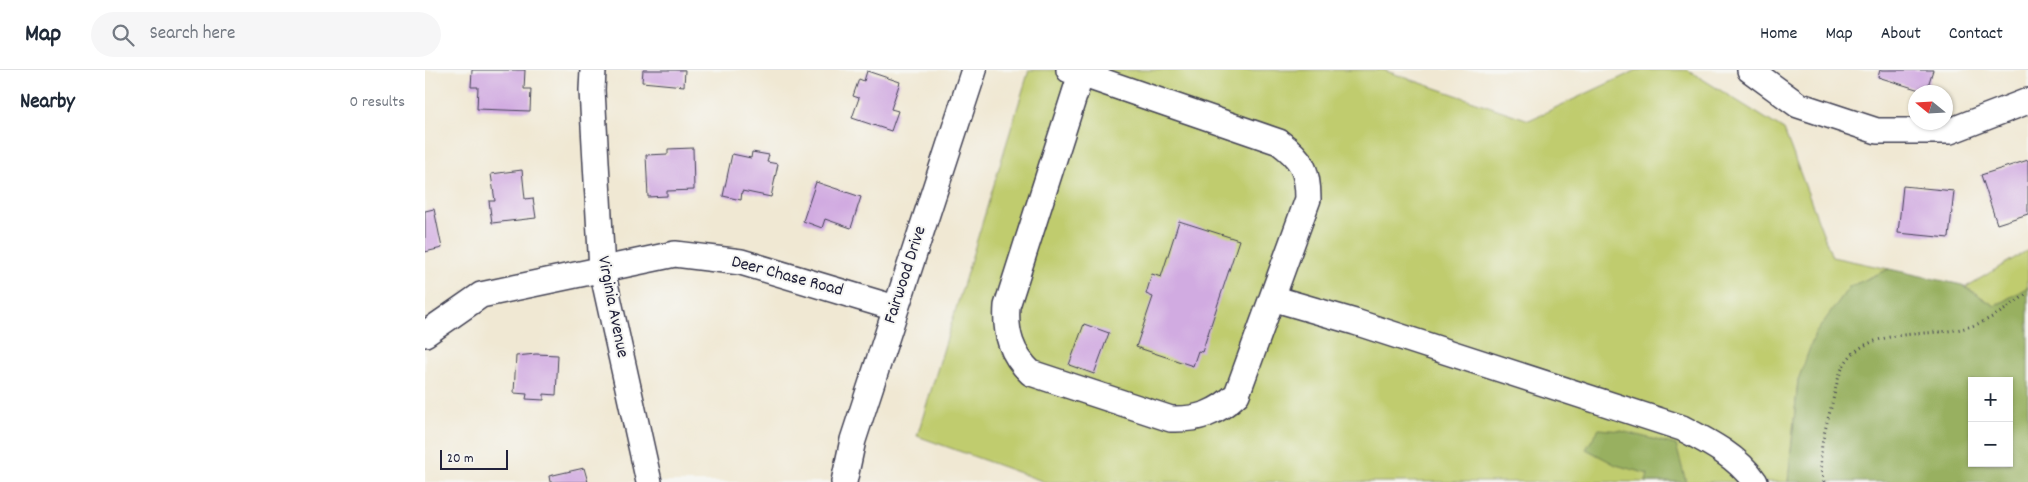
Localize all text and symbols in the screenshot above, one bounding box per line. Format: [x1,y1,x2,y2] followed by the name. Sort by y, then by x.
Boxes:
[91,12,441,57] search box
[25,18,61,52] text: Map
[109,21,137,49] icon: search
[149,21,235,48] text: Search here
[1760,22,1797,47] text: Home
[1825,22,1853,47] text: Map
[1881,22,1921,47] text: About
[1949,22,2003,47] text: Contact
[1908,85,1953,130] north arrow
[20,88,75,118] text: Nearby
[350,91,405,114] text: 0 results
[878,223,934,327] street label: Fairwood Drive
[728,250,846,304] street label: Deer Chase Road
[590,254,634,360] street label: Virginia Avenue
[1968,377,2013,467] map controls
[1968,377,2013,422] button: +
[1968,422,2013,467] button: −
[440,447,507,470] scale bar
[447,449,474,469] text: 20 m

